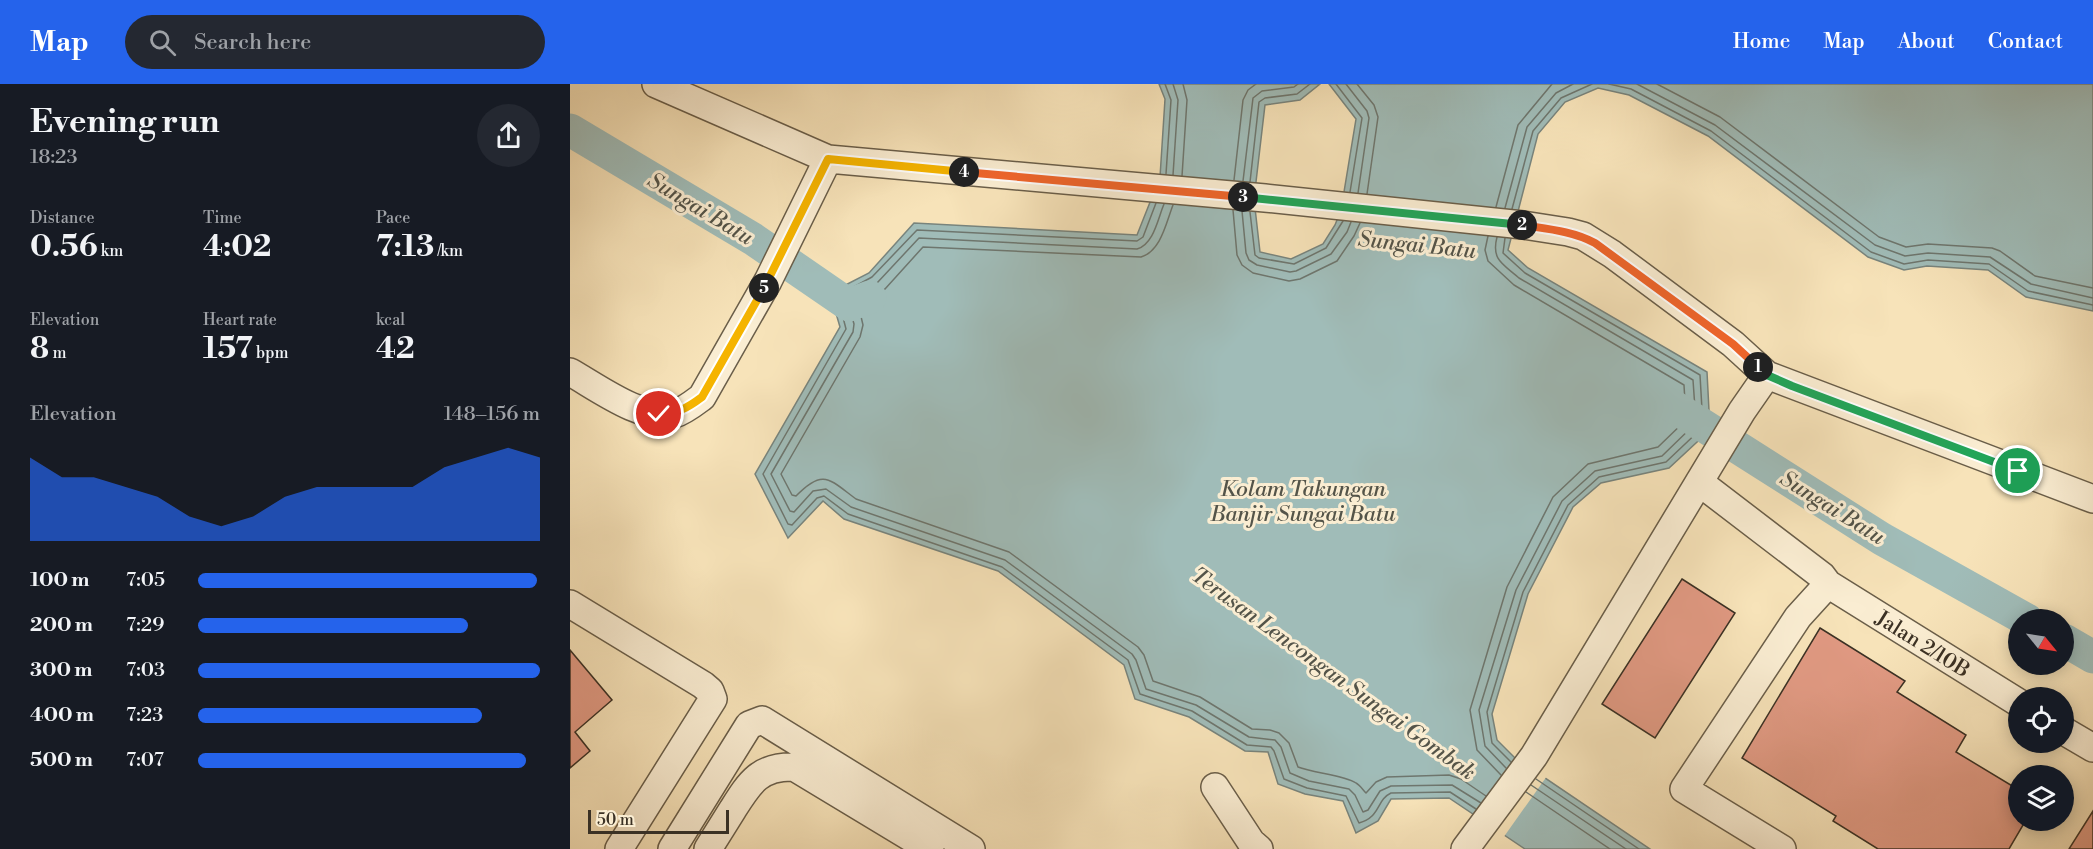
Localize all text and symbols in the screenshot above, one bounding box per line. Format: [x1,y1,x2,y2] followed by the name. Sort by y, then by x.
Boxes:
[125,15,545,69] search box
[30,25,89,60] text: Map
[146,26,179,59] icon: search
[194,29,311,56] text: Search here
[1733,29,1790,55] text: Home
[1823,29,1865,55] text: Map
[1898,29,1955,55] text: About
[1988,29,2063,55] text: Contact
[30,102,219,143] text: Evening run
[477,104,540,167] button: share
[30,145,77,170] text: 18:23
[949,157,979,187] pin: 4
[959,162,969,182] text: 4
[642,167,758,252] water label: Sungai Batu
[1228,182,1258,212] pin: 3
[1238,187,1248,207] text: 3
[30,208,95,228] text: Distance
[203,208,242,228] text: Time
[376,208,410,228] text: Pace
[1507,210,1537,240] pin: 2
[1517,215,1527,235] text: 2
[1356,226,1478,265] water label: Sungai Batu
[30,228,98,266] text: 0.56
[203,228,272,266] text: 4:02
[376,228,434,266] text: 7:13
[98,241,123,261] text: km
[434,241,463,261] text: /km
[749,273,779,303] pin: 5
[759,278,769,298] text: 5
[30,310,99,330] text: Elevation
[203,310,277,330] text: Heart rate
[376,310,405,330] text: kcal
[30,330,49,368] text: 8
[203,330,253,368] text: 157
[376,330,415,368] text: 42
[49,343,66,363] text: m
[253,343,288,363] text: bpm
[1743,352,1773,382] pin: 1
[1754,357,1762,377] text: 1
[633,388,684,439] pin
[642,397,675,430] icon: check
[30,402,117,427] text: Elevation
[444,402,540,427] text: 148–156 m
[1992,445,2043,496] pin
[2001,454,2034,487] icon: arrive
[1775,465,1890,551] water label: Sungai Batu
[1209,476,1396,528] water label: Kolam Takungan Banjir Sungai Batu
[1186,562,1481,786] water label: Terusan Lencongan Sungai Gombak
[30,568,89,593] text: 100 m
[126,568,165,593] text: 7:05
[1870,605,1974,684] street label: Jalan 2/10B
[2008,609,2074,675] north arrow
[2008,609,2074,831] map controls
[30,613,93,638] text: 200 m
[126,613,164,638] text: 7:29
[30,658,93,683] text: 300 m
[126,658,165,683] text: 7:03
[2008,687,2074,753] button: locate
[30,703,94,728] text: 400 m
[126,703,163,728] text: 7:23
[30,748,93,773] text: 500 m
[126,748,164,773] text: 7:07
[2008,765,2074,831] button: layers
[588,807,729,834] scale bar
[597,810,634,830] text: 50 m

